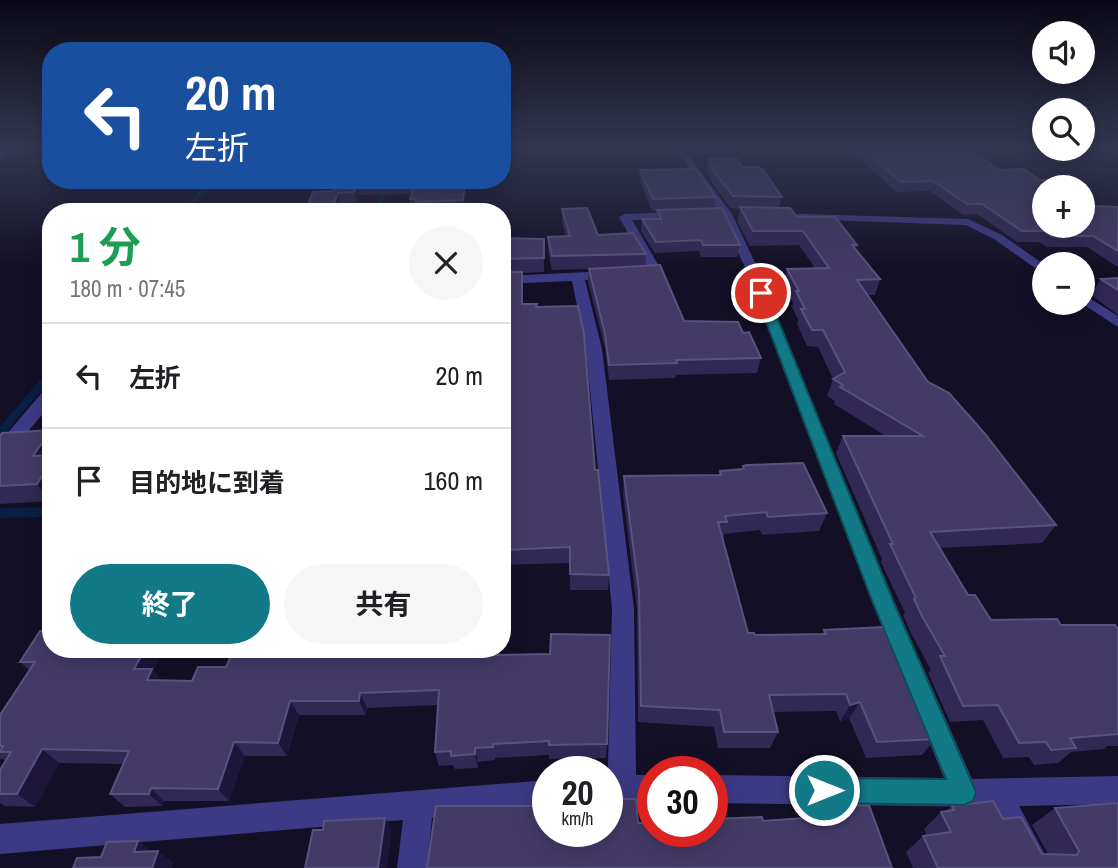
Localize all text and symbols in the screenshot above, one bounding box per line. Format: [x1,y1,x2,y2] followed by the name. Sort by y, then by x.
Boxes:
[1032,21,1095,315] map controls
[1032,21,1095,84] button: sound
[185,59,277,125] text: 20 m
[70,70,161,161] icon: left
[1032,98,1095,161] button: search
[185,126,249,169] text: 左折
[1032,175,1095,238] button: +
[70,219,141,275] text: 1 分
[409,226,483,300] button: close
[1032,252,1095,315] button: −
[731,263,791,323] pin
[70,273,185,304] text: 180 m · 07:45
[742,274,780,312] icon: arrive
[70,357,108,395] icon: left
[436,358,483,393] text: 20 m
[129,360,181,395] text: 左折
[70,462,108,500] icon: arrive
[424,463,483,498] text: 160 m
[129,465,285,500] text: 目的地に到着
[70,564,270,644] button: 終了
[284,564,483,644] button: 共有
[787,753,861,827] position arrow
[637,756,728,847] speed limit sign: 30
[562,769,593,816] text: 20
[562,806,594,831] text: km/h

